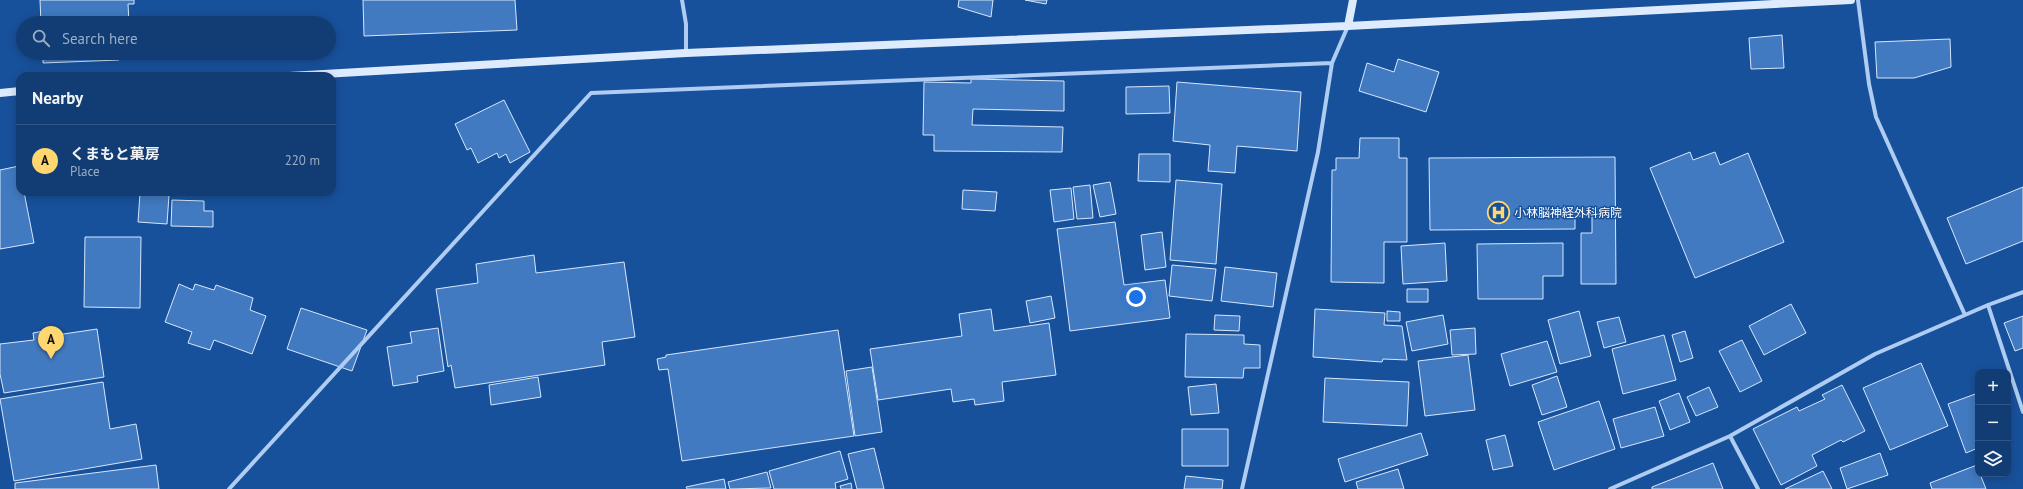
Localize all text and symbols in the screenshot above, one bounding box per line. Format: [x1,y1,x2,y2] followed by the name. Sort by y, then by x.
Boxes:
[16,16,336,60] search box
[30,27,52,49] icon: search
[62,29,138,48] text: Search here
[32,87,83,109] text: Nearby
[70,144,160,163] text: くまもと菓房
[41,152,49,169] text: A
[285,152,320,169] text: 220 m
[70,163,100,180] text: Place
[1486,200,1512,226] hospital icon: 小林脳神経外科病院
[1514,205,1622,220] place label: 小林脳神経外科病院
[1126,287,1146,307] your location
[38,326,64,359] pin: A
[1975,369,2011,477] map controls
[1975,369,2011,405] button: +
[1975,405,2011,441] button: −
[1975,441,2011,477] button: layers

